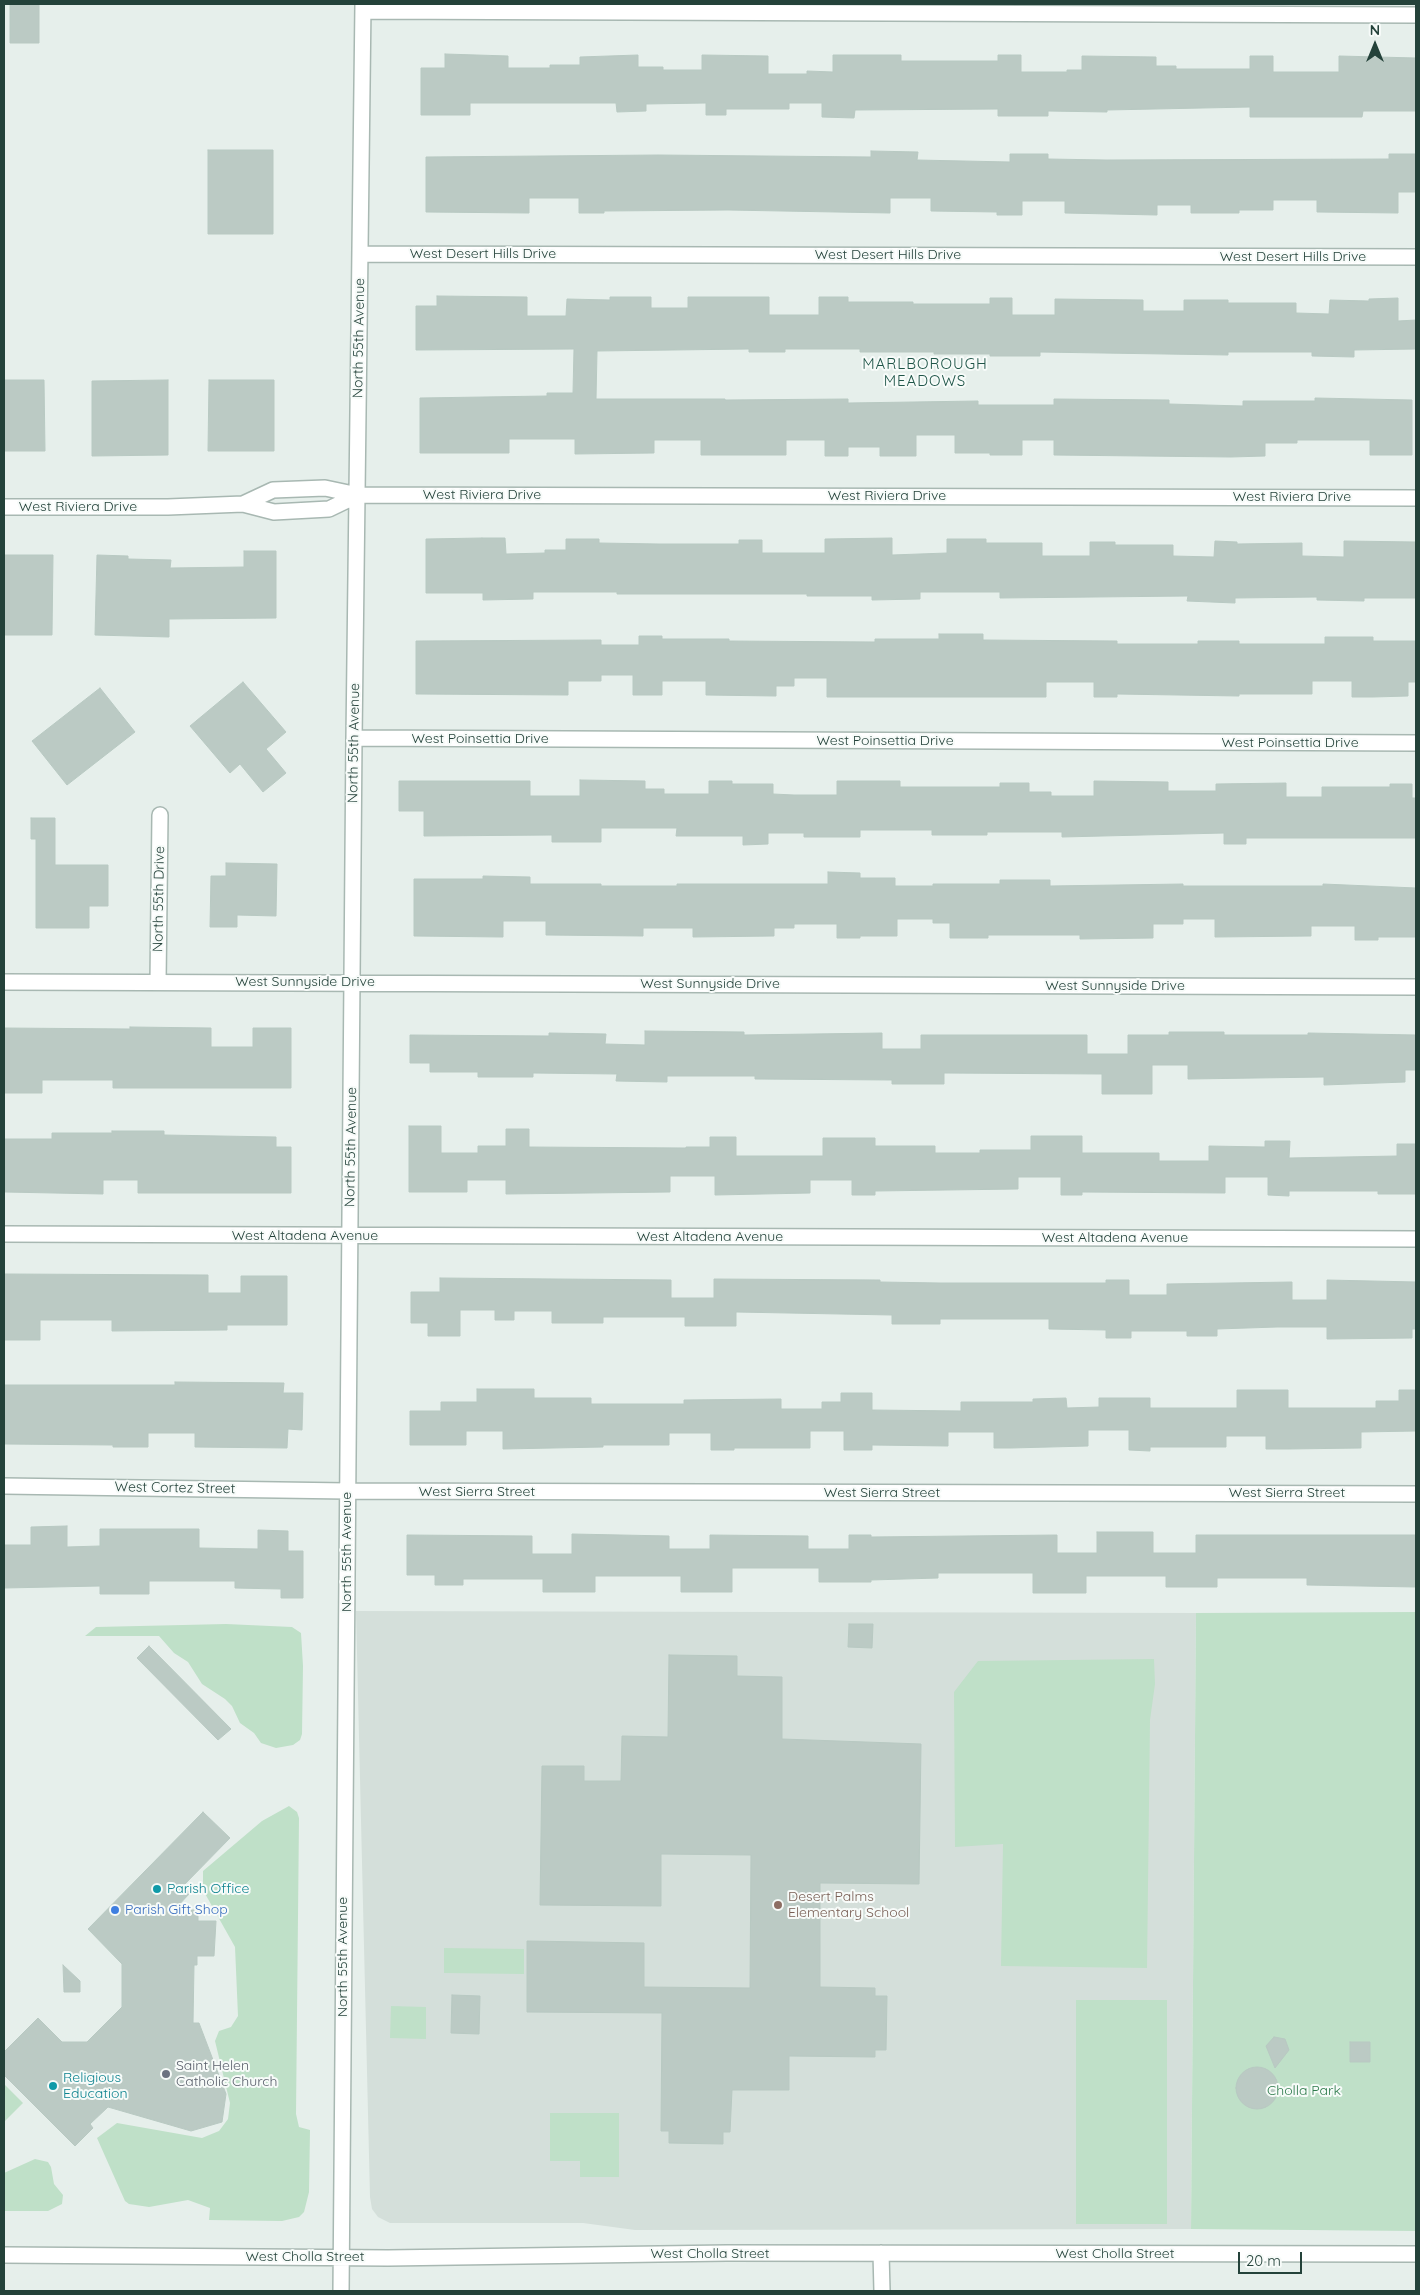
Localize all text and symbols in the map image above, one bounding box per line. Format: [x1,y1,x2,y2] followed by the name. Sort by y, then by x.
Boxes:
[1350,20,1400,70] north arrow
[1370,21,1380,39] text: N
[410,246,556,262] street label: West Desert Hills Drive
[815,247,961,263] street label: West Desert Hills Drive
[1220,249,1366,265] street label: West Desert Hills Drive
[350,278,368,398] street label: North 55th Avenue
[861,355,989,390] district label: MARLBOROUGH MEADOWS
[423,487,541,503] street label: West Riviera Drive
[828,488,946,504] street label: West Riviera Drive
[1233,489,1351,505] street label: West Riviera Drive
[19,499,137,515] street label: West Riviera Drive
[345,683,363,803] street label: North 55th Avenue
[411,731,549,747] street label: West Poinsettia Drive
[816,733,954,749] street label: West Poinsettia Drive
[1221,735,1359,751] street label: West Poinsettia Drive
[150,846,168,952] street label: North 55th Drive
[235,974,375,990] street label: West Sunnyside Drive
[640,976,780,992] street label: West Sunnyside Drive
[1045,978,1185,994] street label: West Sunnyside Drive
[342,1087,360,1207] street label: North 55th Avenue
[232,1228,378,1244] street label: West Altadena Avenue
[637,1229,783,1245] street label: West Altadena Avenue
[1042,1230,1188,1246] street label: West Altadena Avenue
[115,1479,235,1497] street label: West Cortez Street
[419,1484,535,1500] street label: West Sierra Street
[824,1485,940,1501] street label: West Sierra Street
[1229,1485,1345,1501] street label: West Sierra Street
[339,1492,355,1612] street label: North 55th Avenue
[167,1881,249,1897] place label: Parish Office
[151,1883,163,1895] marker: Parish Office
[788,1889,909,1921] place label: Desert Palms Elementary School
[335,1897,351,2017] street label: North 55th Avenue
[772,1899,784,1911] marker: Desert Palms Elementary School
[125,1902,228,1918] place label: Parish Gift Shop
[109,1904,121,1916] marker: Parish Gift Shop
[176,2058,277,2090] place label: Saint Helen Catholic Church
[160,2068,172,2080] marker: Saint Helen Catholic Church
[63,2070,128,2102] place label: Religious Education
[47,2080,59,2092] marker: Religious Education
[1267,2083,1341,2099] park label: Cholla Park
[1240,2242,1304,2274] scale bar
[651,2246,769,2262] street label: West Cholla Street
[1056,2246,1174,2262] street label: West Cholla Street
[246,2249,364,2265] street label: West Cholla Street
[1246,2251,1281,2270] text: 20 m

